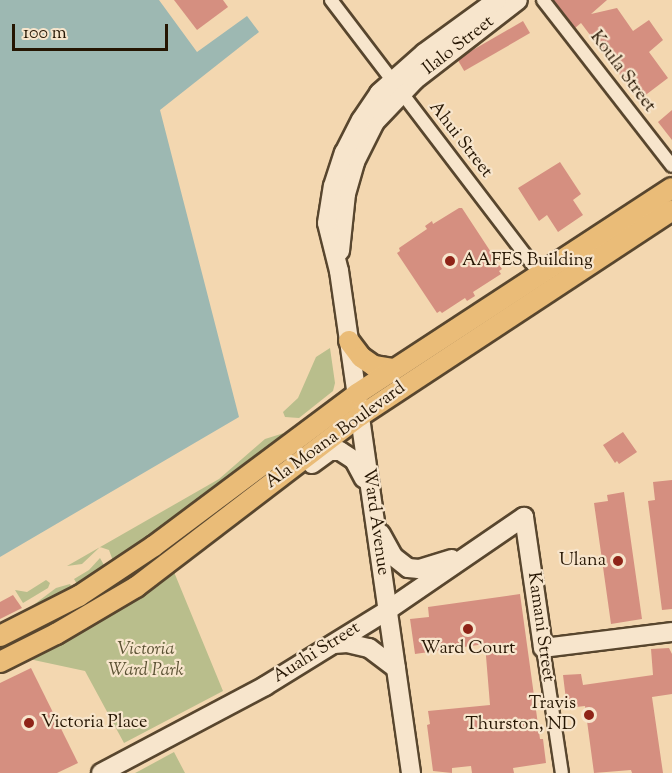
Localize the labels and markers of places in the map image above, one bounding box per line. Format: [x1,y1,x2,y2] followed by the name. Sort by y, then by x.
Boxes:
[462,250,593,272] place label: AAFES Building
[443,254,457,268] marker: AAFES Building
[559,550,606,572] place label: Ulana
[611,554,625,568] marker: Ulana
[461,622,475,636] marker: Ward Court
[421,638,515,660] place label: Ward Court
[465,694,576,736] place label: Travis Thurston, ND
[580,706,598,724] marker: Travis Thurston, ND
[41,712,147,734] place label: Victoria Place
[22,716,36,730] marker: Victoria Place

